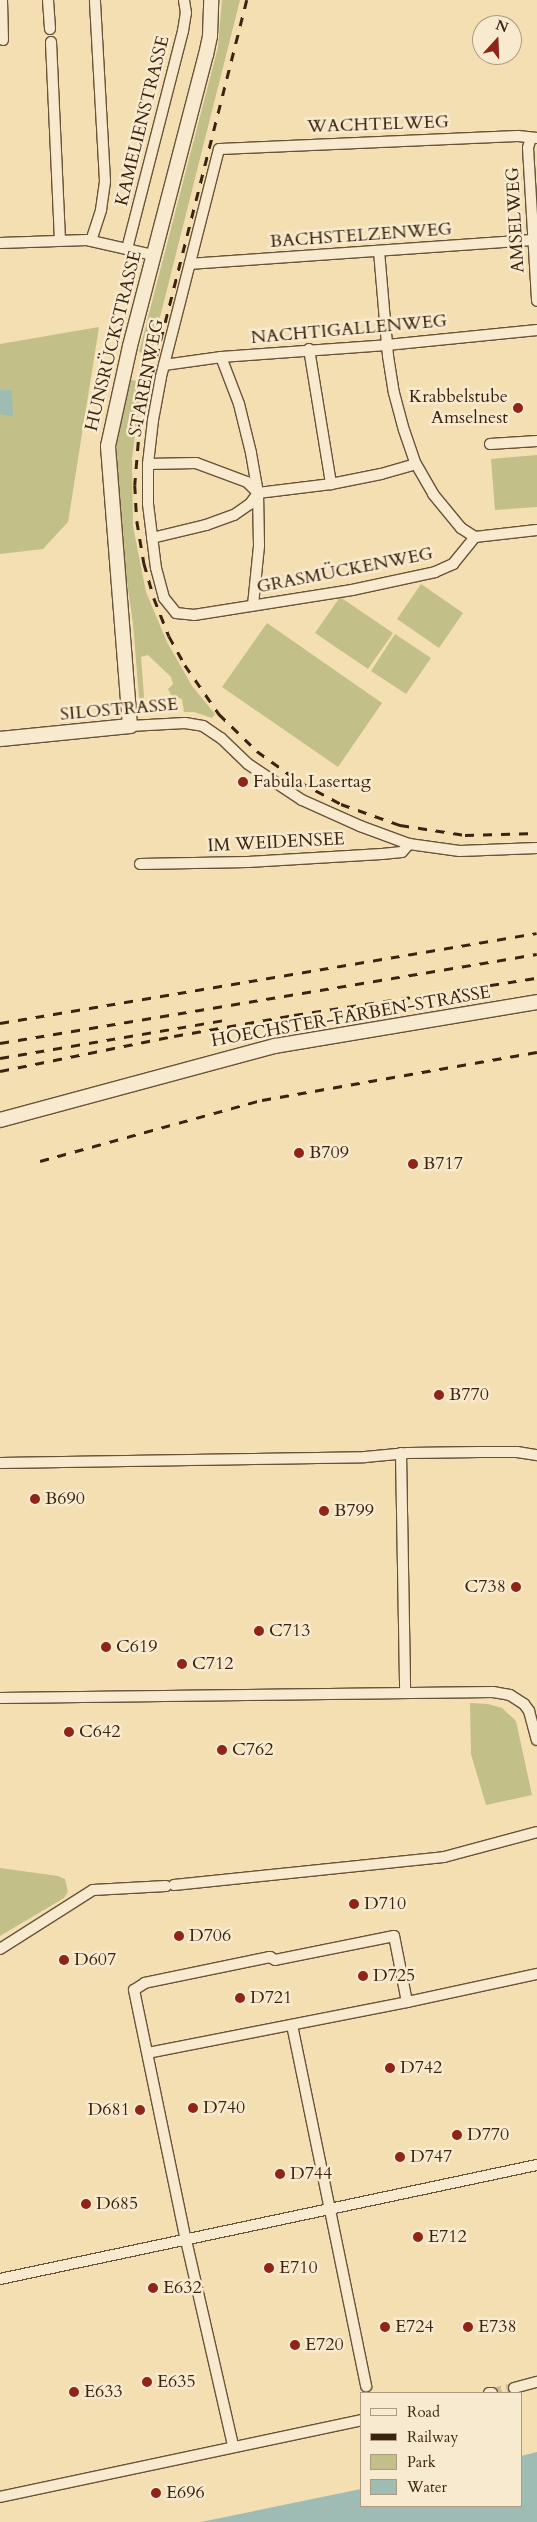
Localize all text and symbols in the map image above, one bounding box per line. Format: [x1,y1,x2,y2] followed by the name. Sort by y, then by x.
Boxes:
[472,15,522,65] north arrow
[493,15,511,37] text: N
[111,34,175,208] street label: KAMELIENSTRASSE
[307,112,449,138] street label: WACHTELWEG
[502,167,530,273] street label: AMSELWEG
[269,219,453,253] street label: BACHSTELZENWEG
[81,249,147,433] street label: HUNSRÜCKSTRASSE
[250,311,448,349] street label: NACHTIGALLENWEG
[125,317,169,439] street label: STARENWEG
[409,387,508,429] place label: Krabbelstube Amselnest
[512,402,524,414] marker: Krabbelstube Amselnest
[255,543,435,599] street label: GRASMÜCKENWEG
[59,694,179,726] street label: SILOSTRASSE
[253,771,371,793] place label: Fabula Lasertag
[237,776,249,788] marker: Fabula Lasertag
[207,829,345,857] street label: IM WEIDENSEE
[210,982,492,1052] street label: HOECHSTER-FARBEN-STRASSE
[309,1142,349,1164] place label: B709
[293,1147,305,1159] marker: B709
[423,1153,463,1175] place label: B717
[407,1158,419,1170] marker: B717
[449,1384,489,1406] place label: B770
[433,1389,445,1401] marker: B770
[45,1488,85,1510] place label: B690
[29,1493,41,1505] marker: B690
[334,1500,374,1522] place label: B799
[318,1505,330,1517] marker: B799
[465,1576,506,1598] place label: C738
[510,1581,522,1593] marker: C738
[269,1620,310,1642] place label: C713
[253,1625,265,1637] marker: C713
[116,1636,157,1658] place label: C619
[100,1641,112,1653] marker: C619
[192,1653,233,1675] place label: C712
[176,1658,188,1670] marker: C712
[79,1721,120,1743] place label: C642
[63,1726,75,1738] marker: C642
[232,1739,273,1761] place label: C762
[216,1744,228,1756] marker: C762
[364,1893,406,1915] place label: D710
[348,1898,360,1910] marker: D710
[189,1925,231,1947] place label: D706
[173,1930,185,1942] marker: D706
[74,1949,116,1971] place label: D607
[58,1954,70,1966] marker: D607
[373,1965,415,1987] place label: D725
[357,1970,369,1982] marker: D725
[250,1987,292,2009] place label: D721
[234,1992,246,2004] marker: D721
[400,2057,442,2079] place label: D742
[384,2062,396,2074] marker: D742
[203,2097,245,2119] place label: D740
[88,2099,130,2121] place label: D681
[187,2102,199,2114] marker: D740
[134,2104,146,2116] marker: D681
[467,2124,509,2146] place label: D770
[451,2129,463,2141] marker: D770
[410,2146,452,2168] place label: D747
[394,2151,406,2163] marker: D747
[290,2163,332,2185] place label: D744
[274,2168,286,2180] marker: D744
[96,2193,138,2215] place label: D685
[80,2198,92,2210] marker: D685
[428,2226,467,2248] place label: E712
[412,2231,424,2243] marker: E712
[279,2257,318,2279] place label: E710
[263,2262,275,2274] marker: E710
[163,2277,202,2299] place label: E632
[147,2282,159,2294] marker: E632
[395,2316,434,2338] place label: E724
[478,2316,517,2338] place label: E738
[379,2321,391,2333] marker: E724
[462,2321,474,2333] marker: E738
[305,2334,344,2356] place label: E720
[289,2339,301,2351] marker: E720
[157,2371,196,2393] place label: E635
[141,2376,153,2388] marker: E635
[84,2381,123,2403] place label: E633
[68,2386,80,2398] marker: E633
[360,2392,522,2507] legend
[407,2402,440,2422] text: Road
[407,2427,458,2447] text: Railway
[407,2452,436,2472] text: Park
[407,2477,447,2497] text: Water
[166,2482,205,2504] place label: E696
[150,2487,162,2499] marker: E696

